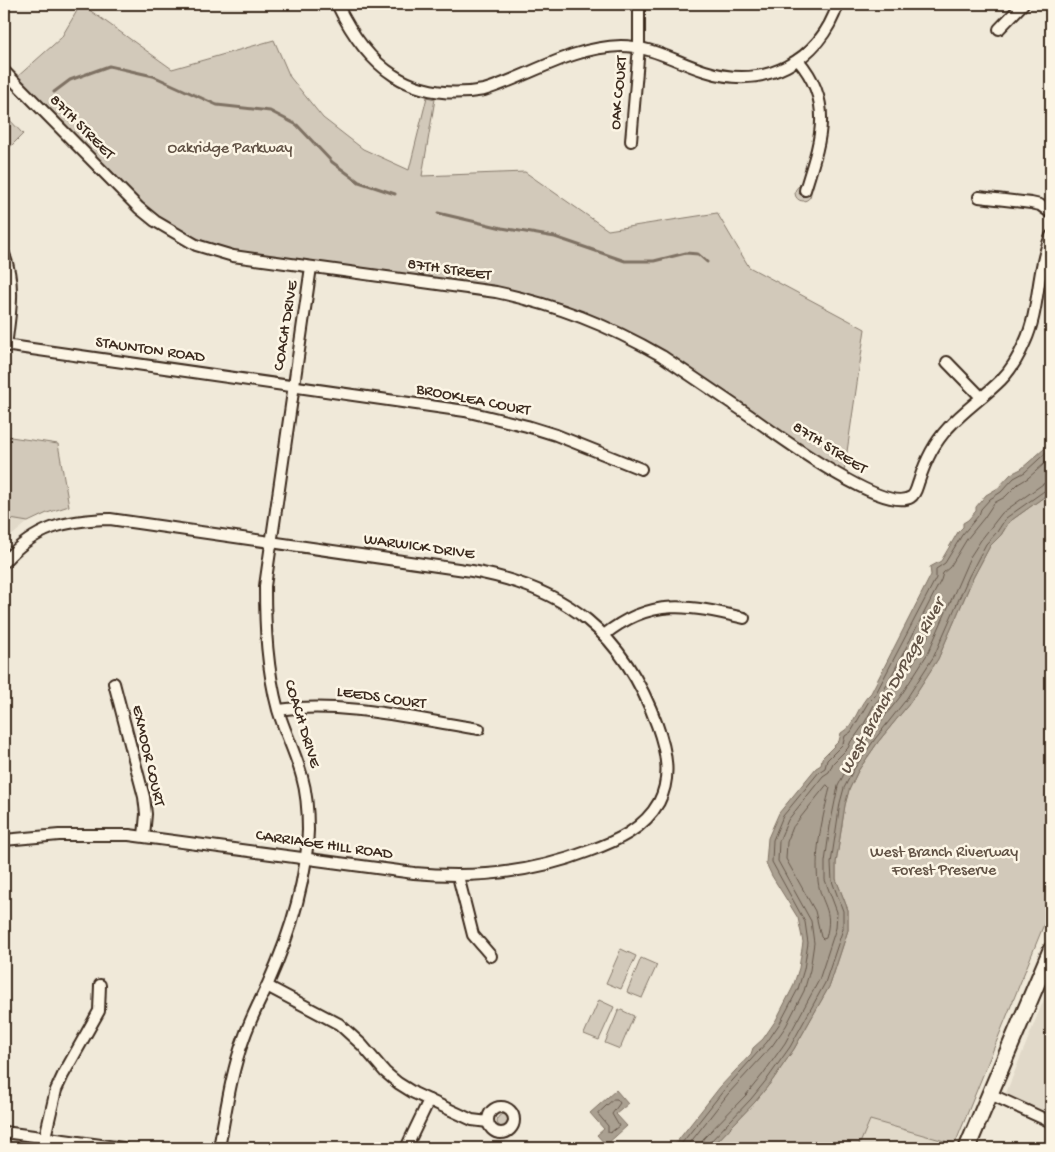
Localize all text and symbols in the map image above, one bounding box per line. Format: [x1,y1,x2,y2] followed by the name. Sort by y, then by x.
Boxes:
[607,55,633,131] street label: OAK COURT
[45,92,118,165] street label: 87TH STREET
[168,140,293,159] park label: Oakridge Parkway
[406,256,493,286] street label: 87TH STREET
[271,279,304,372] street label: COACH DRIVE
[94,334,207,368] street label: STAUNTON ROAD
[413,380,532,422] street label: BROOKLEA COURT
[788,419,870,480] street label: 87TH STREET
[362,531,477,565] street label: WARWICK DRIVE
[836,592,952,779] water label: West Branch DuPage River
[279,678,324,771] street label: COACH DRIVE
[335,683,427,715] street label: LEEDS COURT
[126,704,168,809] street label: EXMOOR COURT
[254,827,394,865] street label: CARRIAGE HILL ROAD
[870,844,1018,881] park label: West Branch Riverway Forest Preserve

